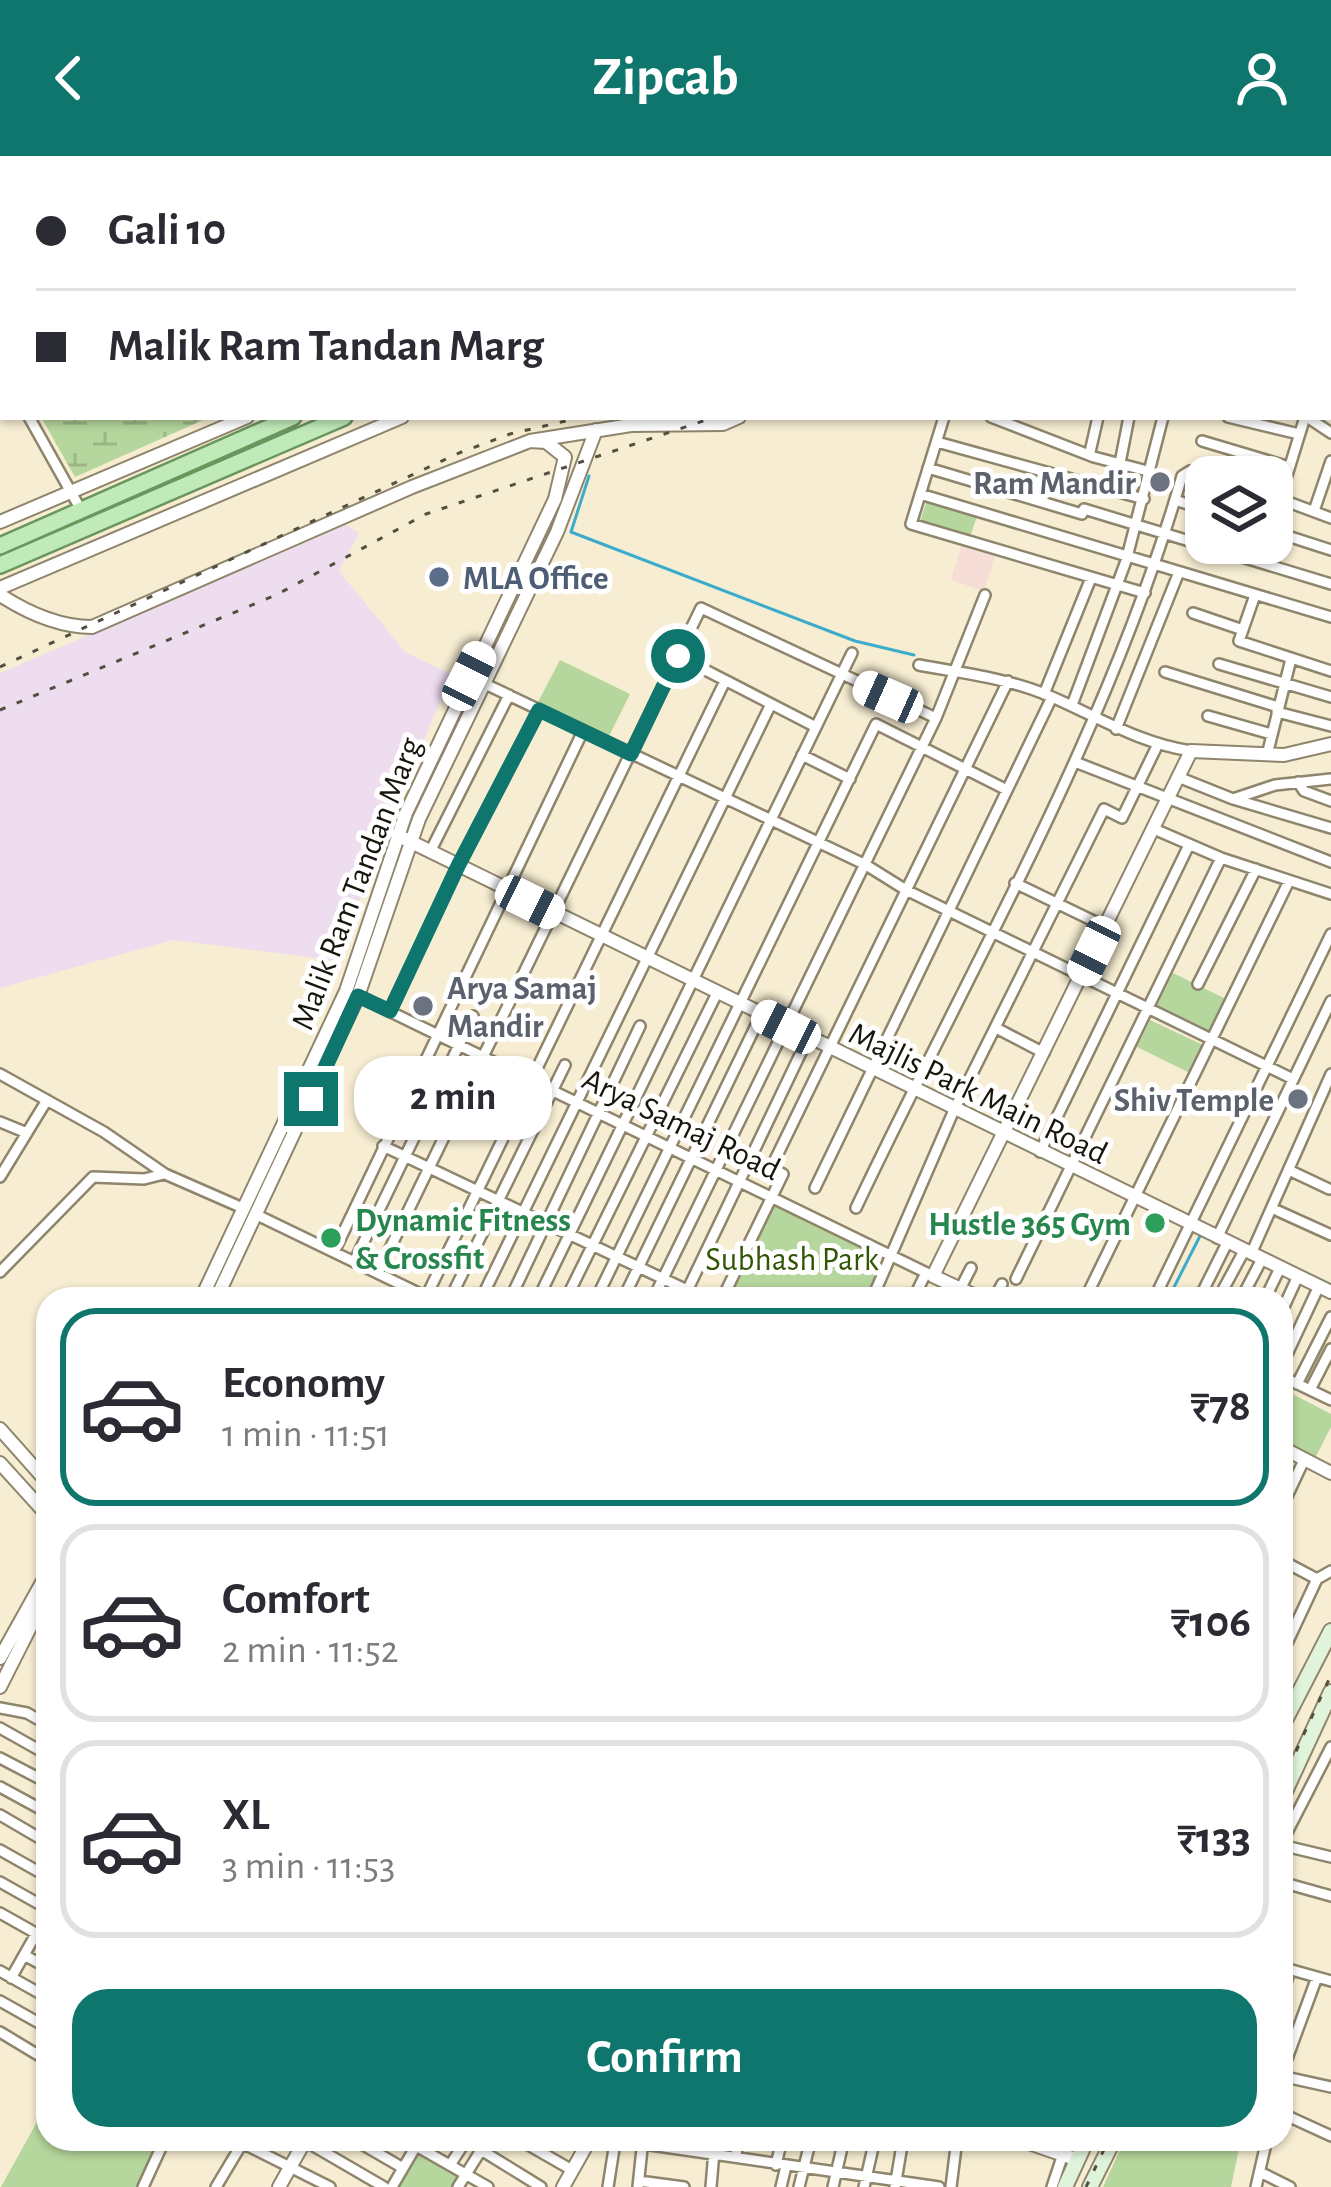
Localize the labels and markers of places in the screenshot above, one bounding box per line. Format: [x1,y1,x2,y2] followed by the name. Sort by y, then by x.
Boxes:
[973,468,1137,501] place label: Ram Mandir
[1147,469,1173,495] marker: Ram Mandir
[463,563,608,596] place label: MLA Office
[426,564,452,590] marker: MLA Office
[447,973,597,1044] place label: Arya Samaj Mandir
[410,993,436,1019] marker: Arya Samaj Mandir
[1114,1085,1274,1118] place label: Shiv Temple
[1285,1086,1311,1112] marker: Shiv Temple
[355,1205,571,1276] place label: Dynamic Fitness & Crossfit
[928,1209,1131,1242] place label: Hustle 365 Gym
[1142,1210,1168,1236] marker: Hustle 365 Gym
[318,1225,344,1251] marker: Dynamic Fitness & Crossfit

